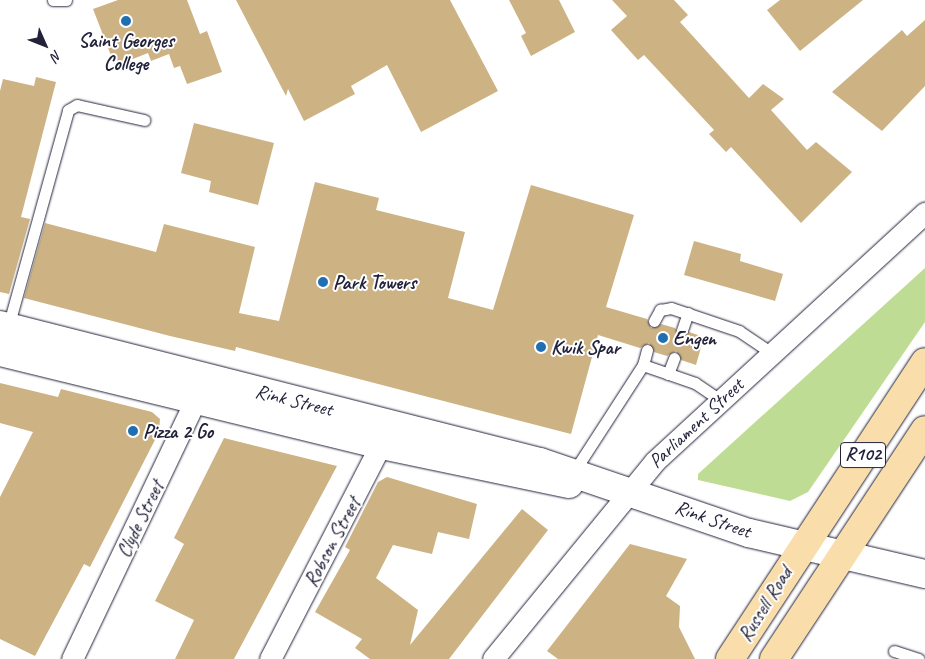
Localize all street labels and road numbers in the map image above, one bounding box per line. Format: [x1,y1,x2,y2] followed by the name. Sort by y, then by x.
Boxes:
[643,373,749,473] street label: Parliament Street
[253,379,335,421] street label: Rink Street
[839,438,887,472] road number: R102
[111,477,169,561] street label: Clyde Street
[298,493,366,591] street label: Robson Street
[672,495,754,543] street label: Rink Street
[733,563,797,645] street label: Russell Road

